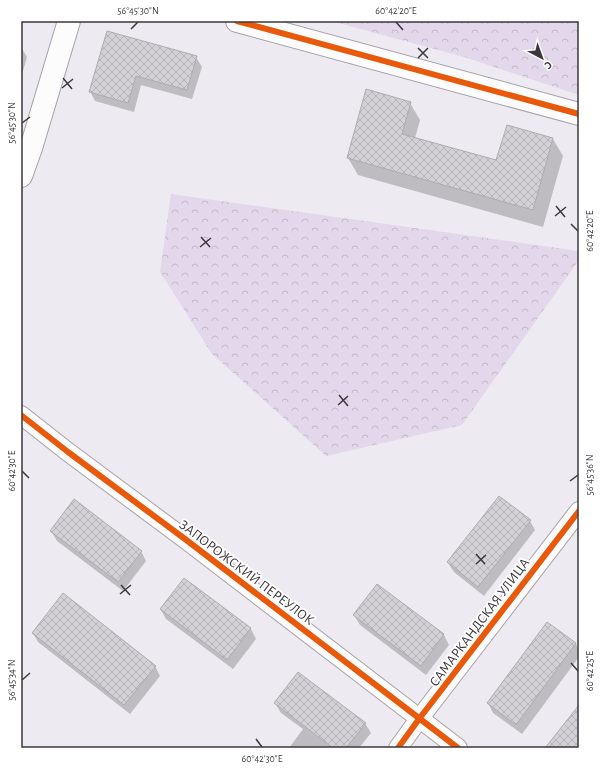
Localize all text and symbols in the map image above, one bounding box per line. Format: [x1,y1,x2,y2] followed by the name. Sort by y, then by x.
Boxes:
[117,6,159,16] text: 56°45'30"N
[375,6,417,16] text: 60°42'20"E
[522,38,562,78] north arrow
[542,59,554,71] text: С
[7,102,17,144] text: 56°45'30"N
[585,210,595,252] text: 60°42'20"E
[7,450,17,491] text: 60°42'30"E
[585,455,595,495] text: 56°45'36"N
[177,517,317,628] street label: ЗАПОРОЖСКИЙ ПЕРЕУЛОК
[427,556,532,689] street label: САМАРКАНДСКАЯ УЛИЦА
[585,651,595,691] text: 60°42'25"E
[7,659,17,701] text: 56°45'34"N
[242,754,283,764] text: 60°42'30"E

